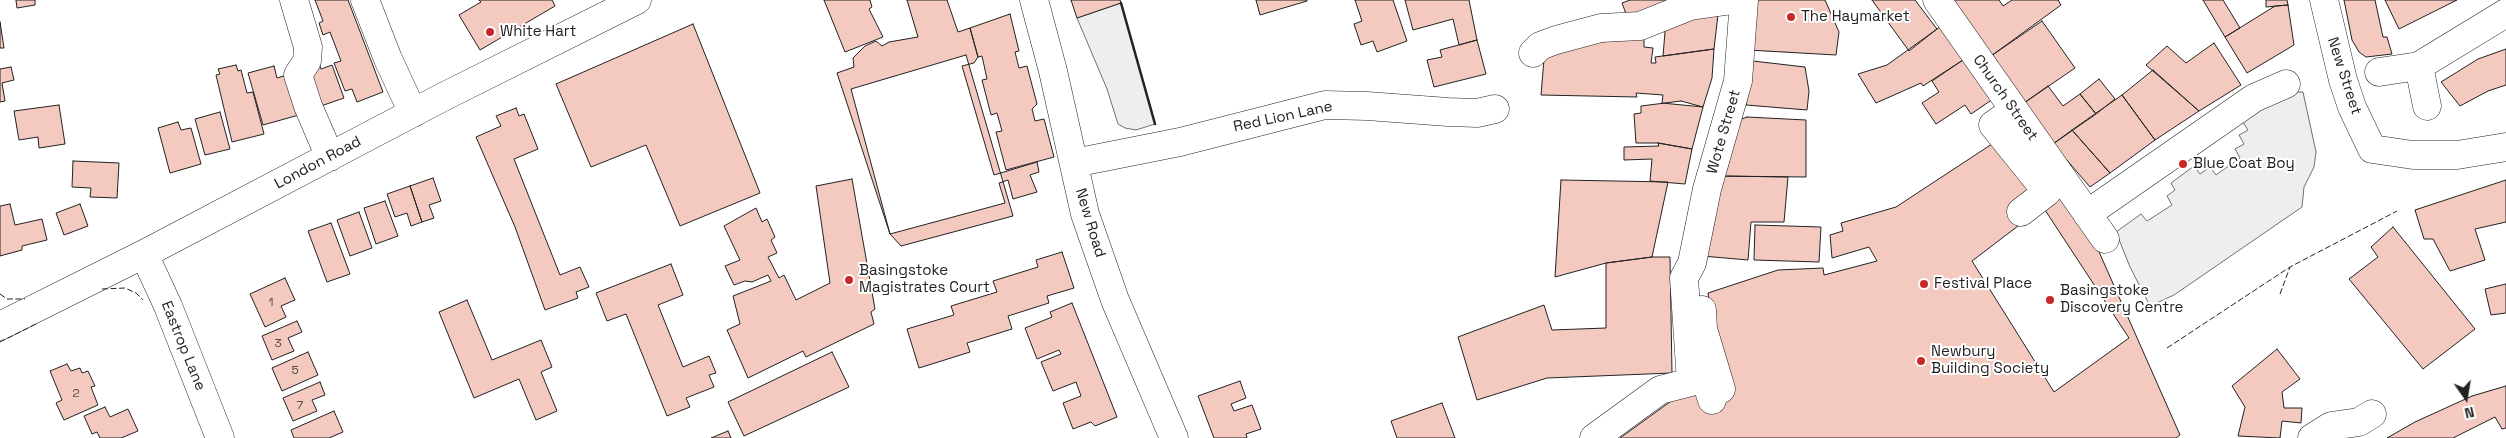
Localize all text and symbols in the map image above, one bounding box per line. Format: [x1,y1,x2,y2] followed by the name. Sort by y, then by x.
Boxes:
[1801,8,1910,26] place label: The Haymarket
[1785,11,1797,23] marker: The Haymarket
[500,23,576,41] place label: White Hart
[484,26,496,38] marker: White Hart
[2323,35,2365,117] street label: New Street
[1969,51,2041,145] street label: Church Street
[1703,88,1745,176] street label: Wote Street
[1232,98,1334,136] street label: Red Lion Lane
[272,133,364,193] street label: London Road
[2193,155,2295,173] place label: Blue Coat Boy
[2177,158,2189,170] marker: Blue Coat Boy
[1071,186,1109,260] street label: New Road
[859,262,990,297] place label: Basingstoke Magistrates Court
[843,274,855,286] marker: Basingstoke Magistrates Court
[1934,275,2032,293] place label: Festival Place
[1918,278,1930,290] marker: Festival Place
[2060,282,2183,317] place label: Basingstoke Discovery Centre
[2044,294,2056,306] marker: Basingstoke Discovery Centre
[268,296,274,310] house number: 1
[157,299,209,393] street label: Eastrop Lane
[274,337,282,351] house number: 3
[1931,343,2049,378] place label: Newbury Building Society
[1915,355,1927,367] marker: Newbury Building Society
[291,364,299,378] house number: 5
[2441,373,2491,423] north arrow
[72,387,80,401] house number: 2
[297,399,303,413] house number: 7
[2463,403,2476,422] text: N

